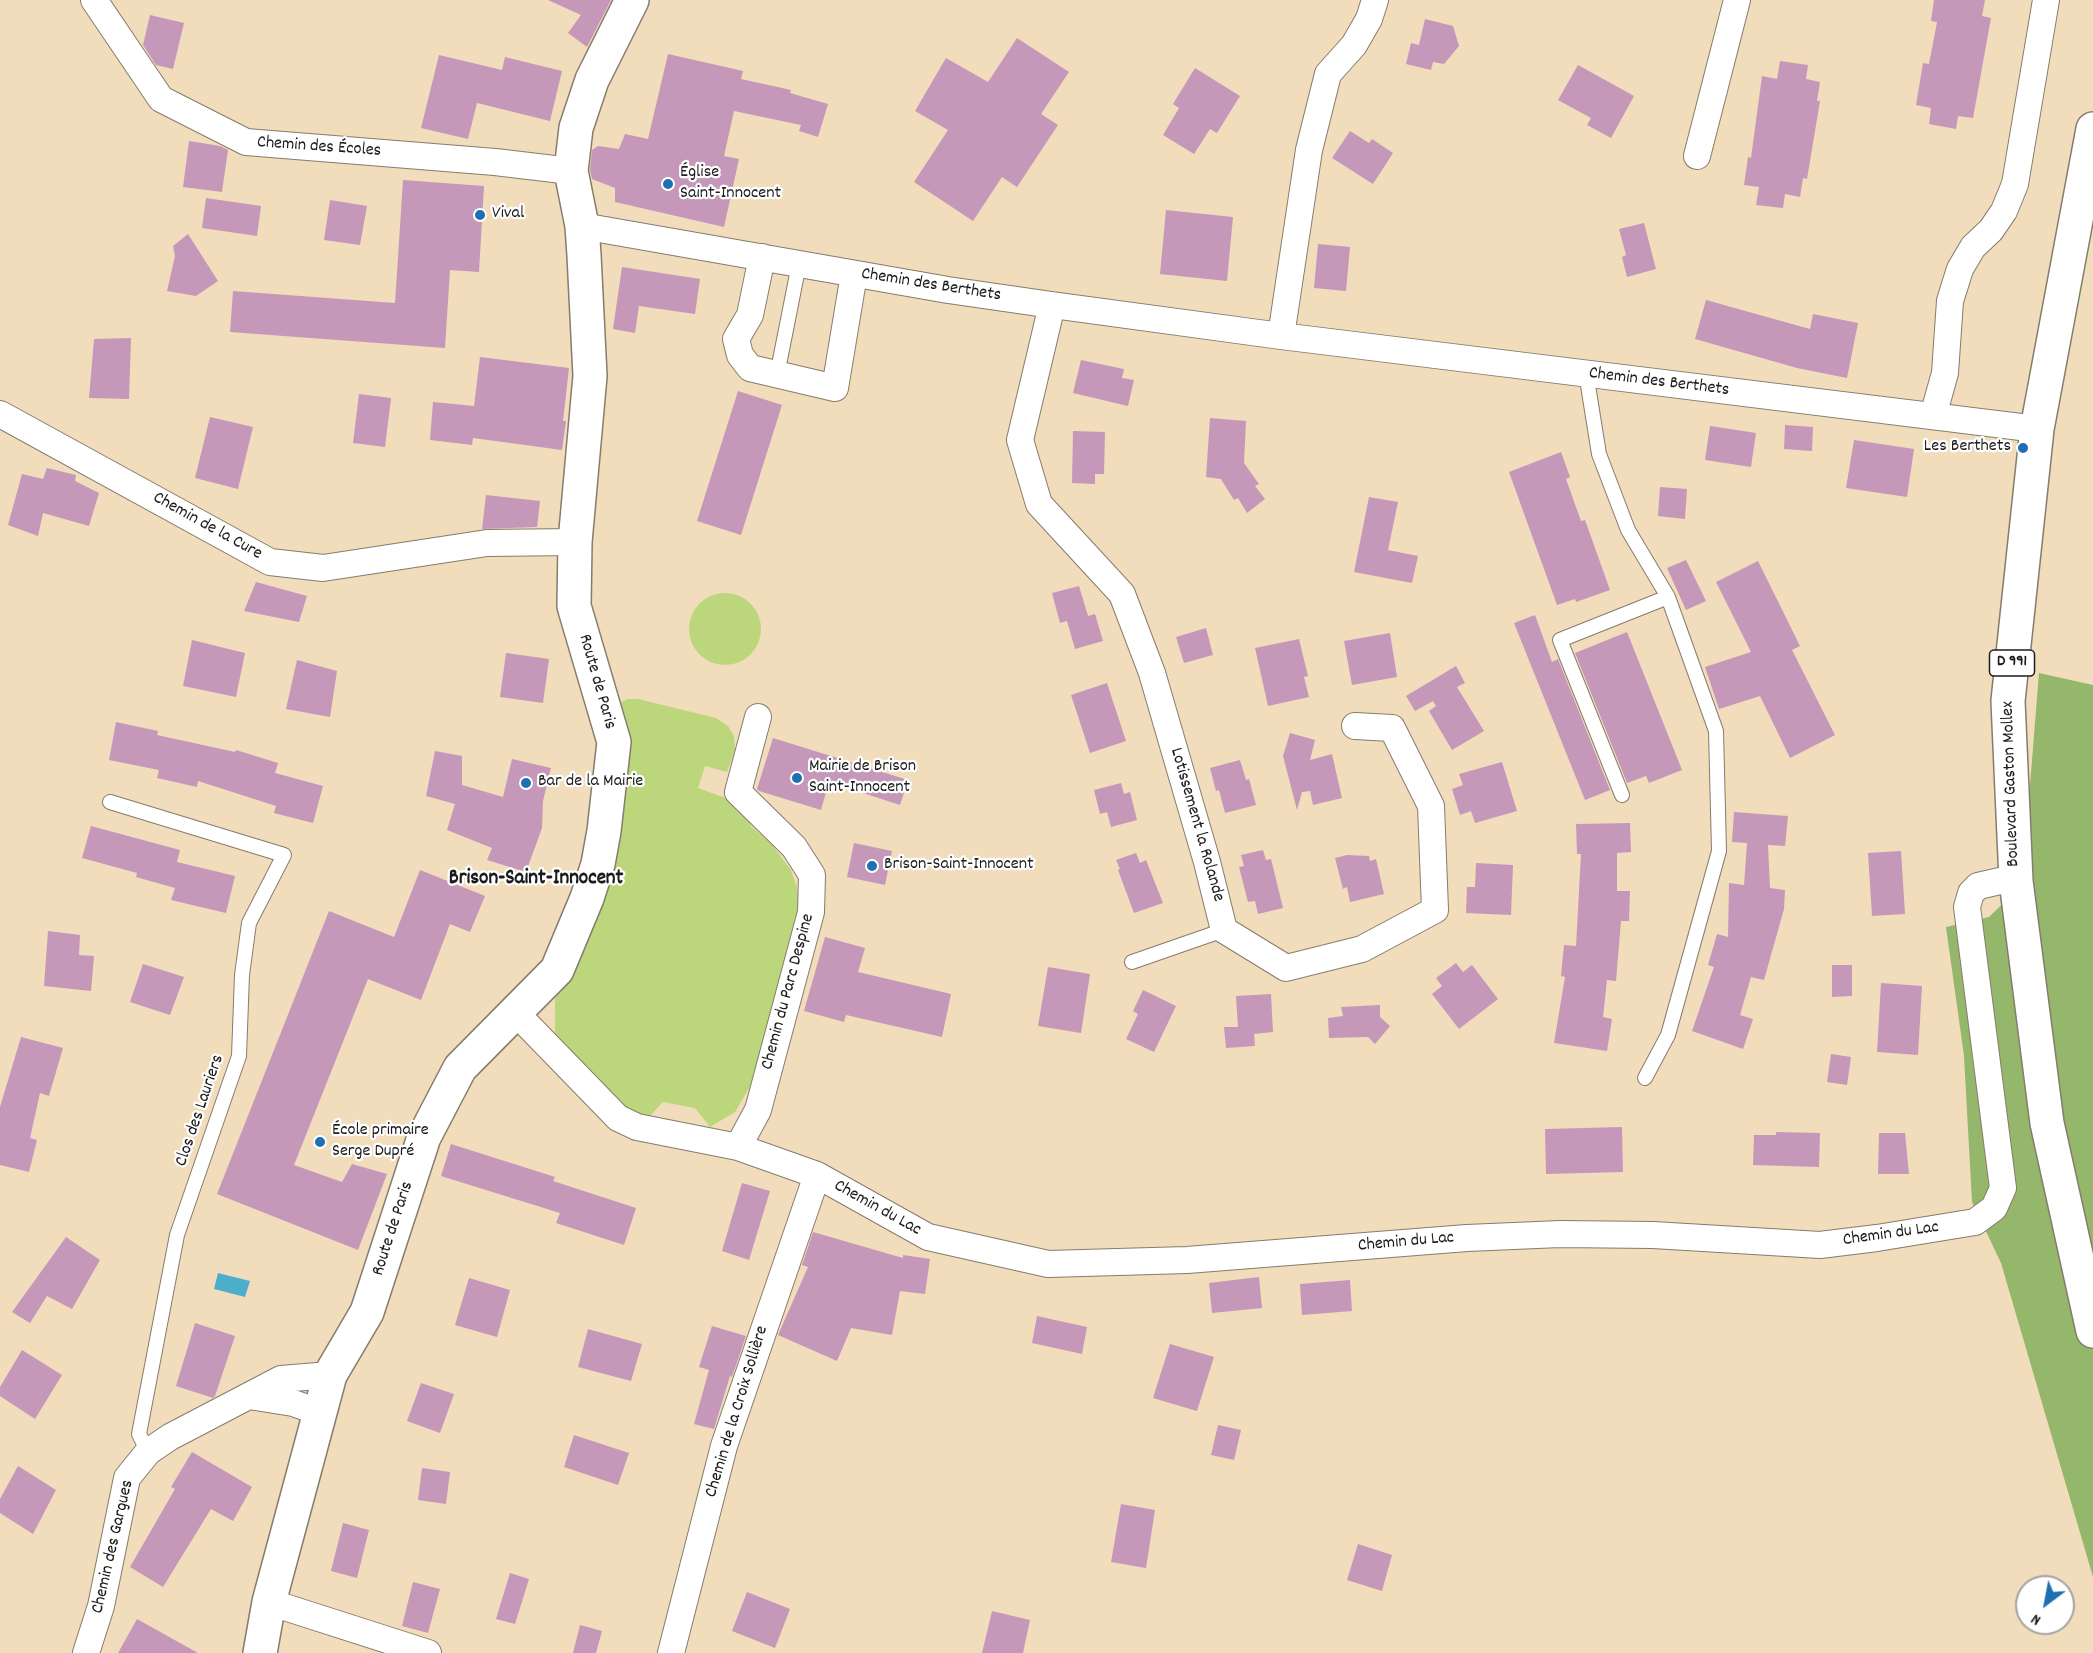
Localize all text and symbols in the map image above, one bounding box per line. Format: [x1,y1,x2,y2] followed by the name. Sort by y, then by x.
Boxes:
[256,133,382,163] street label: Chemin des Écoles
[680,163,781,206] place label: Église Saint-Innocent
[661,177,675,191] marker: Église Saint-Innocent
[492,204,524,226] place label: Vival
[473,208,487,222] marker: Vival
[859,264,1003,308] street label: Chemin des Berthets
[1588,364,1730,402] street label: Chemin des Berthets
[1924,437,2011,459] place label: Les Berthets
[2016,441,2030,455] marker: Les Berthets
[149,488,265,566] street label: Chemin de la Cure
[572,632,620,732] street label: Route de Paris
[1990,650,2034,676] road number: D 991
[1998,701,2026,867] street label: Boulevard Gaston Mollex
[1164,746,1228,904] street label: Lotissement la Rolande
[809,757,916,800] place label: Mairie de Brison Saint-Innocent
[790,771,804,785] marker: Mairie de Brison Saint-Innocent
[538,772,643,794] place label: Bar de la Mairie
[519,776,533,790] marker: Bar de la Mairie
[884,855,1034,877] place label: Brison-Saint-Innocent
[865,859,879,873] marker: Brison-Saint-Innocent
[449,867,623,893] district label: Brison-Saint-Innocent
[758,912,820,1072] street label: Chemin du Parc Despine
[172,1052,230,1170] street label: Clos des Lauriers
[332,1121,429,1164] place label: École primaire Serge Dupré
[313,1135,327,1149] marker: École primaire Serge Dupré
[830,1176,924,1242] street label: Chemin du Lac
[369,1179,419,1279] street label: Route de Paris
[1842,1218,1940,1252] street label: Chemin du Lac
[1357,1228,1455,1258] street label: Chemin du Lac
[702,1324,774,1500] street label: Chemin de la Croix Sollière
[88,1478,140,1616] street label: Chemin des Gargues
[2015,1575,2075,1635] north arrow
[2027,1607,2046,1631] text: N

